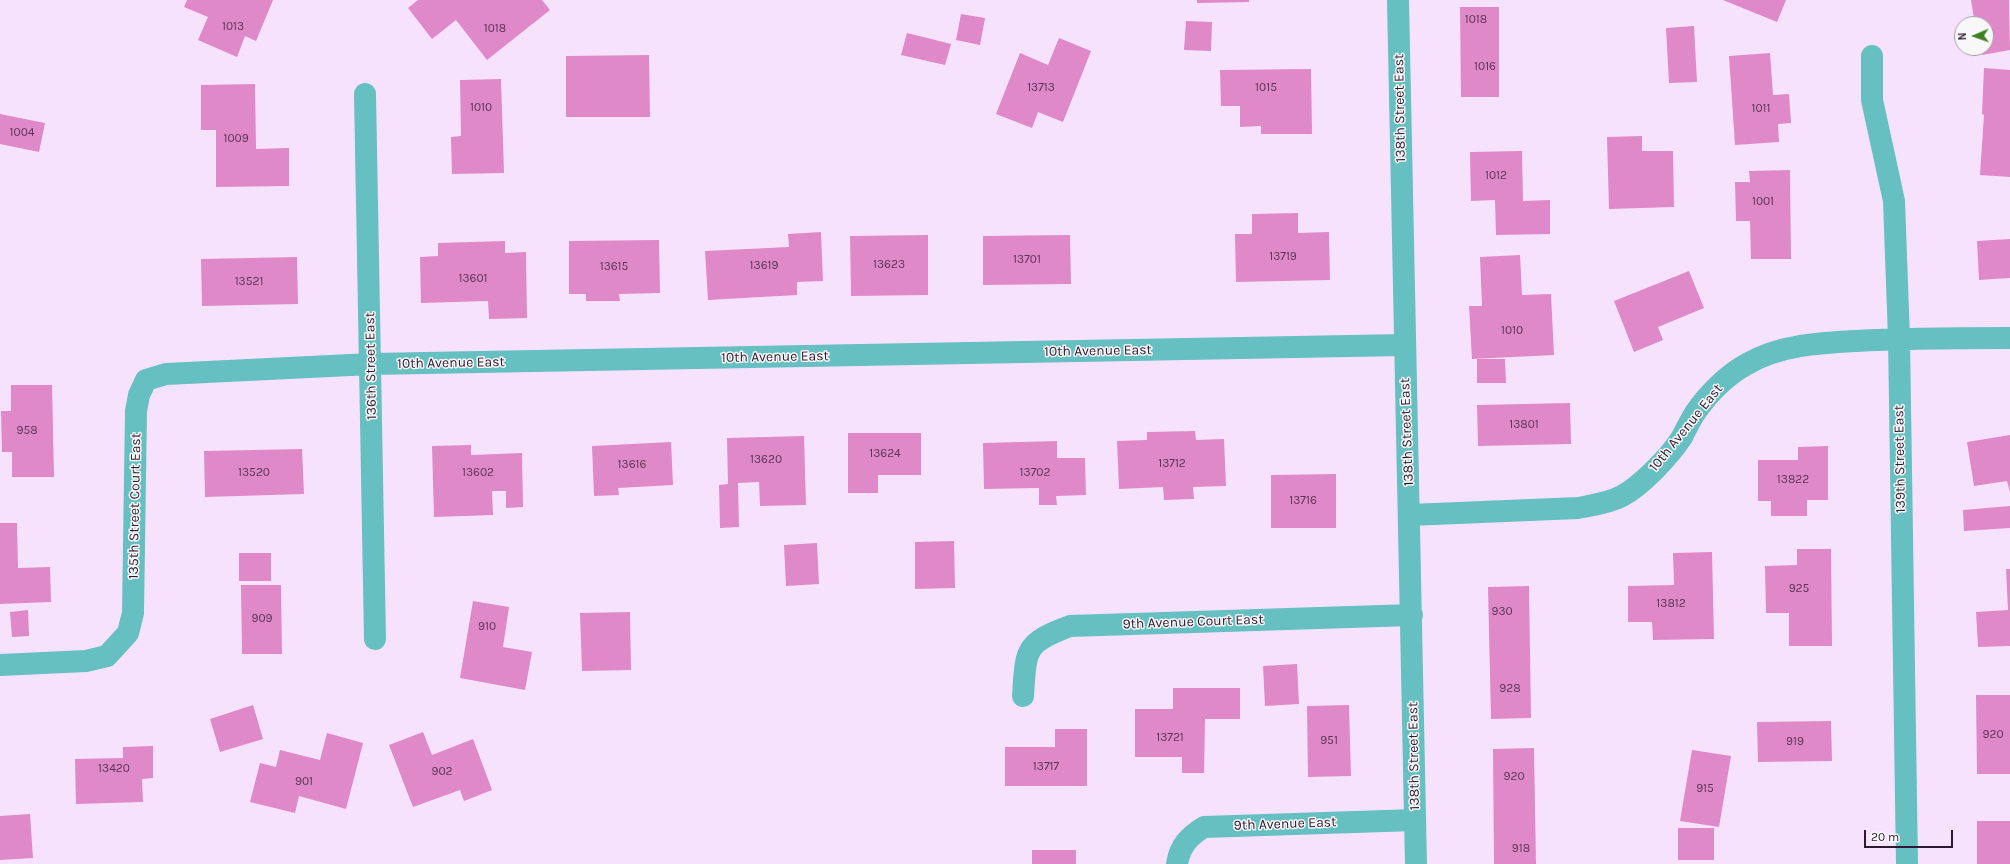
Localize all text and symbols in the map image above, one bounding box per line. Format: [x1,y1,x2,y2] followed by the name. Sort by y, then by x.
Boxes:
[1465,13,1487,27] house number: 1018
[1954,16,1994,56] north arrow
[222,20,244,34] house number: 1013
[484,22,506,36] house number: 1018
[1956,32,1969,41] text: N
[1391,54,1409,162] street label: 138th Street East
[1474,60,1496,74] house number: 1016
[1027,81,1055,95] house number: 13713
[1255,81,1277,95] house number: 1015
[470,101,492,115] house number: 1010
[1751,102,1771,116] house number: 1011
[10,126,34,140] house number: 1004
[223,132,249,146] house number: 1009
[1485,169,1507,183] house number: 1012
[1752,195,1774,209] house number: 1001
[1269,250,1297,264] house number: 13719
[1013,253,1041,267] house number: 13701
[873,258,905,272] house number: 13623
[750,259,778,273] house number: 13619
[600,260,628,274] house number: 13615
[458,272,488,286] house number: 13601
[235,275,263,289] house number: 13521
[362,312,380,420] street label: 136th Street East
[1501,324,1523,338] house number: 1010
[1044,342,1152,360] street label: 10th Avenue East
[721,348,829,366] street label: 10th Avenue East
[397,354,505,372] street label: 10th Avenue East
[1397,377,1417,487] street label: 138th Street East
[1646,381,1726,475] street label: 10th Avenue East
[1891,405,1909,513] street label: 139th Street East
[1509,418,1539,432] house number: 13801
[16,424,38,438] house number: 958
[125,433,145,579] street label: 135th Street Court East
[869,447,901,461] house number: 13624
[750,453,782,467] house number: 13620
[1158,457,1186,471] house number: 13712
[618,458,646,472] house number: 13616
[238,466,270,480] house number: 13520
[462,466,494,480] house number: 13602
[1020,466,1050,480] house number: 13702
[1777,473,1809,487] house number: 13822
[1289,494,1317,508] house number: 13716
[1789,582,1809,596] house number: 925
[1656,597,1686,611] house number: 13812
[1491,605,1513,619] house number: 930
[1122,611,1264,633] street label: 9th Avenue Court East
[251,612,273,626] house number: 909
[478,620,496,634] house number: 910
[1499,682,1521,696] house number: 928
[1405,702,1423,810] street label: 138th Street East
[1982,728,2004,742] house number: 920
[1156,731,1184,745] house number: 13721
[1320,734,1338,748] house number: 951
[1786,735,1804,749] house number: 919
[1033,760,1059,774] house number: 13717
[98,762,130,776] house number: 13420
[431,765,453,779] house number: 902
[1503,770,1525,784] house number: 920
[295,775,313,789] house number: 901
[1696,782,1714,796] house number: 915
[1233,814,1337,834] street label: 9th Avenue East
[1866,822,1955,848] scale bar
[1871,830,1899,844] text: 20 m
[1512,842,1530,856] house number: 918

